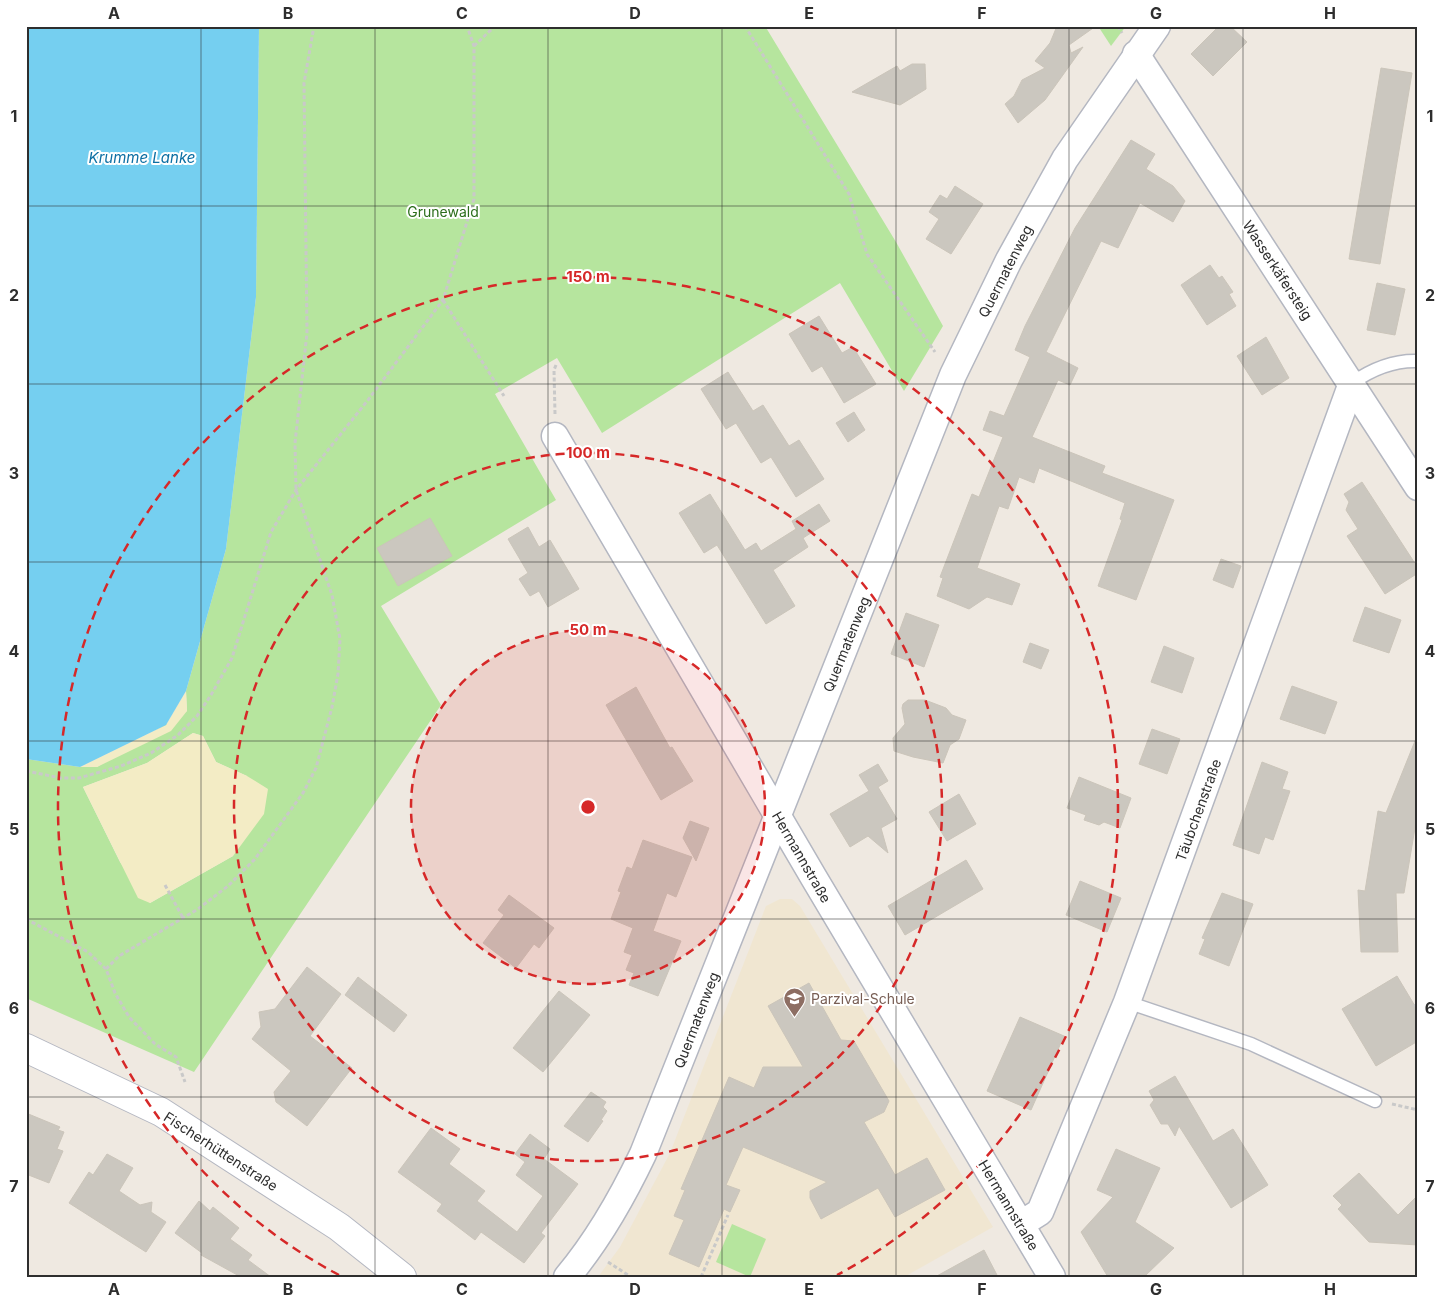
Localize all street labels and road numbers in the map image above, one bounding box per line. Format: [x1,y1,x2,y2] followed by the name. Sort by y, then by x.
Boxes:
[1240,217,1316,323] street label: Wasserkäfersteig
[974,222,1036,320] street label: Quermatenweg
[819,594,873,694] street label: Quermatenweg
[1172,756,1224,864] street label: Täubchenstraße
[769,808,835,906] street label: Hermannstraße
[670,970,722,1070] street label: Quermatenweg
[161,1108,281,1194] street label: Fischerhüttenstraße
[975,1157,1043,1253] street label: Hermannstraße

